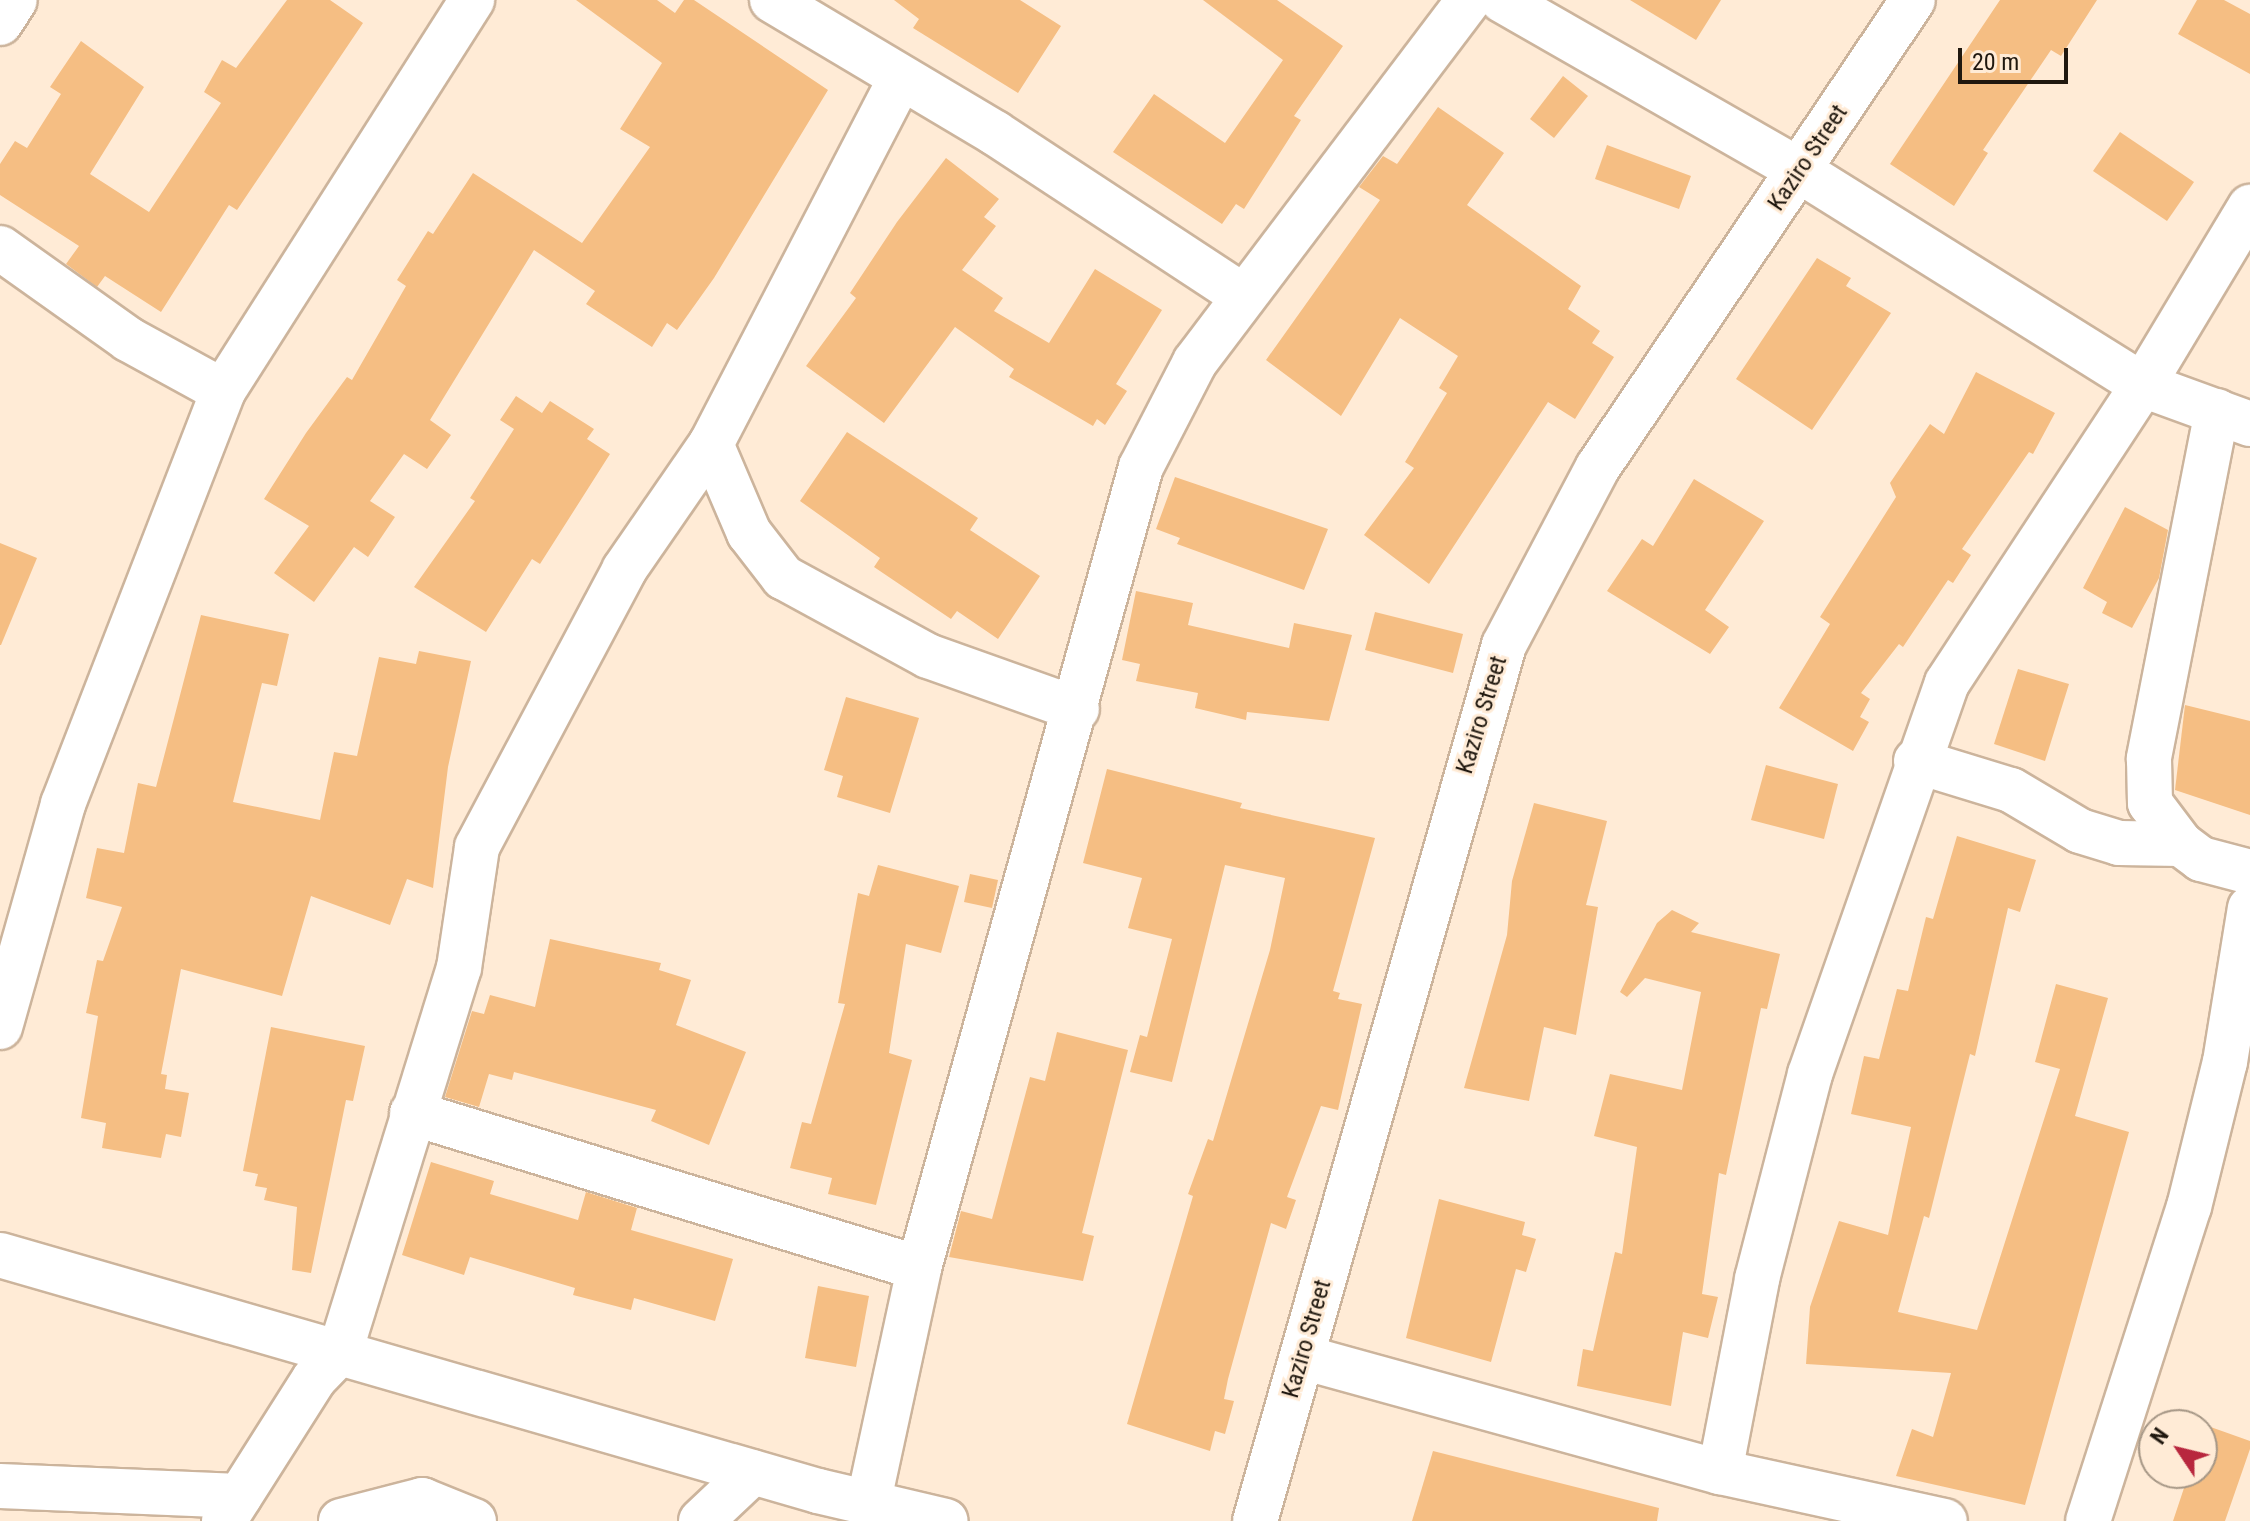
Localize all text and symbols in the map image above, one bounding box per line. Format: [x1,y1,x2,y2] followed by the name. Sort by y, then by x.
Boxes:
[1962,32,2072,82] scale bar
[1972,48,2019,76] text: 20 m
[1762,100,1854,216] street label: Kaziro Street
[1450,653,1514,777] street label: Kaziro Street
[1276,1277,1338,1401] street label: Kaziro Street
[2138,1409,2218,1489] north arrow
[2145,1423,2174,1449] text: N

